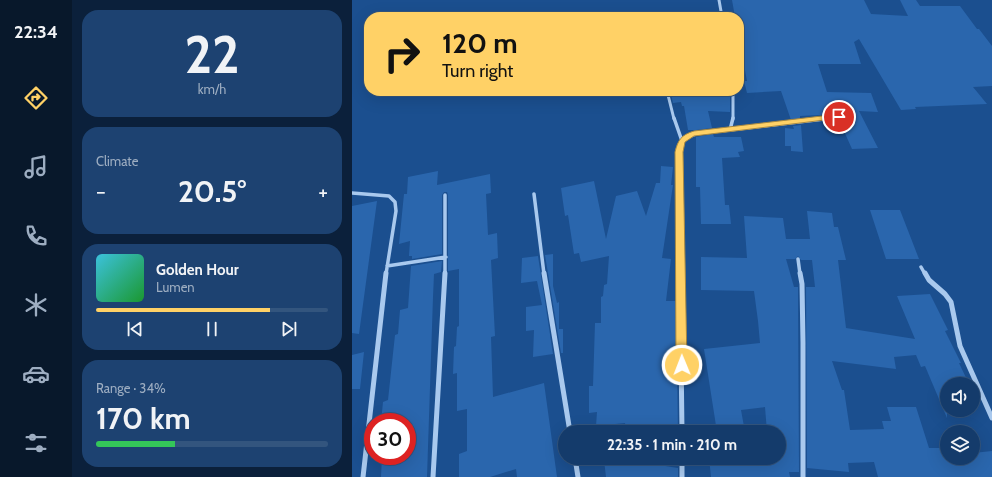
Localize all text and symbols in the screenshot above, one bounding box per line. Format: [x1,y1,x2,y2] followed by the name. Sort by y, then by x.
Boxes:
[14,21,58,43] text: 22:34
[184,23,240,86] text: 22
[442,26,518,60] text: 120 m
[376,28,428,80] icon: right
[442,60,513,82] text: Turn right
[198,81,226,97] text: km/h
[22,84,50,112] icon: directions
[822,100,856,134] pin
[828,106,850,128] icon: arrive
[22,153,50,181] icon: music
[96,153,138,169] text: Climate
[178,173,246,210] text: 20.5°
[96,178,106,205] text: −
[318,178,328,205] text: +
[22,222,50,250] icon: phone
[156,261,239,279] text: Golden Hour
[156,279,195,295] text: Lumen
[22,291,50,319] icon: climate
[124,318,146,340] icon: previous
[201,318,223,340] icon: pause
[278,318,300,340] icon: next
[661,344,703,386] position arrow
[22,360,50,388] icon: car
[940,377,980,465] map controls
[940,377,980,417] button: sound
[96,380,166,396] text: Range · 34%
[96,400,191,437] text: 170 km
[364,413,416,465] speed limit sign: 30
[940,425,980,465] button: layers
[22,429,50,457] icon: filters
[607,436,737,454] text: 22:35 · 1 min · 210 m

